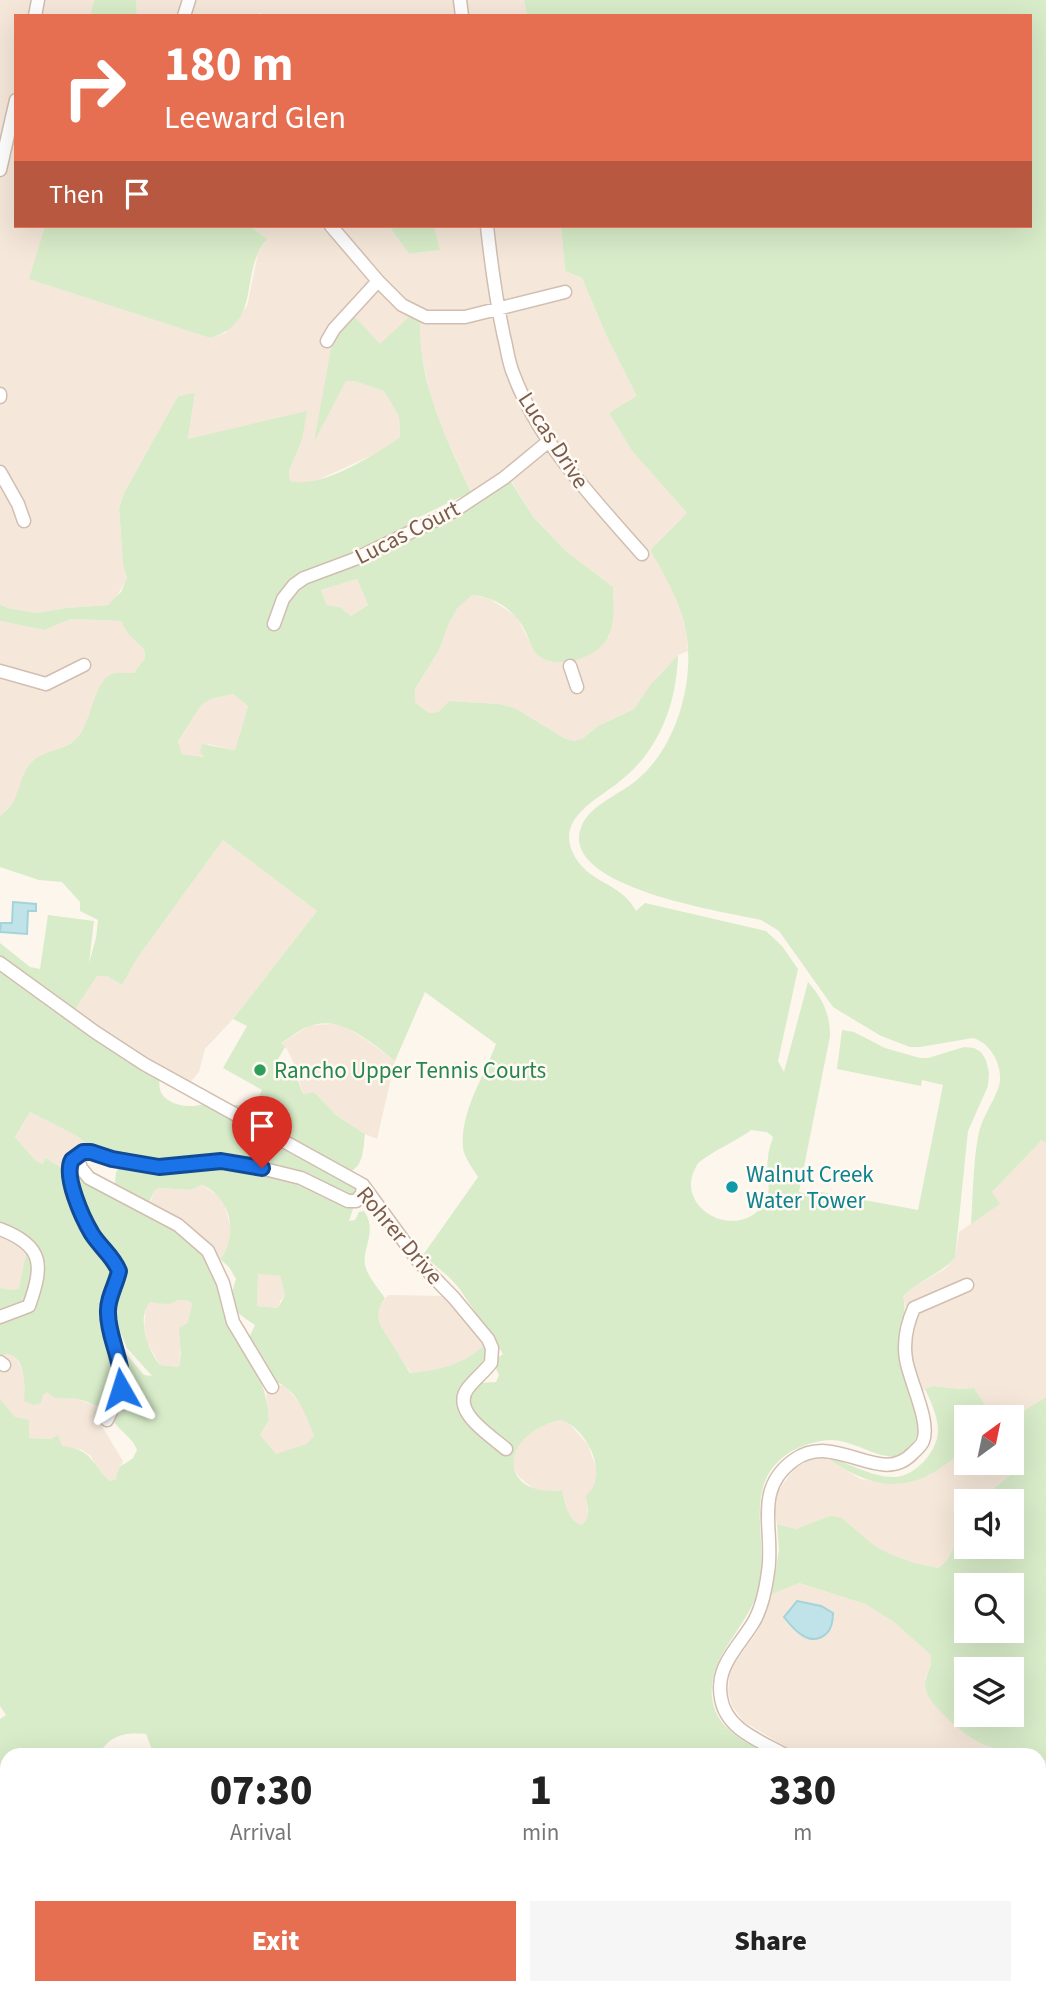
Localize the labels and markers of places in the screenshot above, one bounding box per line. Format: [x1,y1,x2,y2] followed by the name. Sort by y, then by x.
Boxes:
[274,1054,546,1087] place label: Rancho Upper Tennis Courts
[252,1062,268,1078] marker: Rancho Upper Tennis Courts
[232,1096,292,1168] pin
[746,1158,874,1217] place label: Walnut Creek Water Tower
[724,1179,740,1195] marker: Walnut Creek Water Tower

